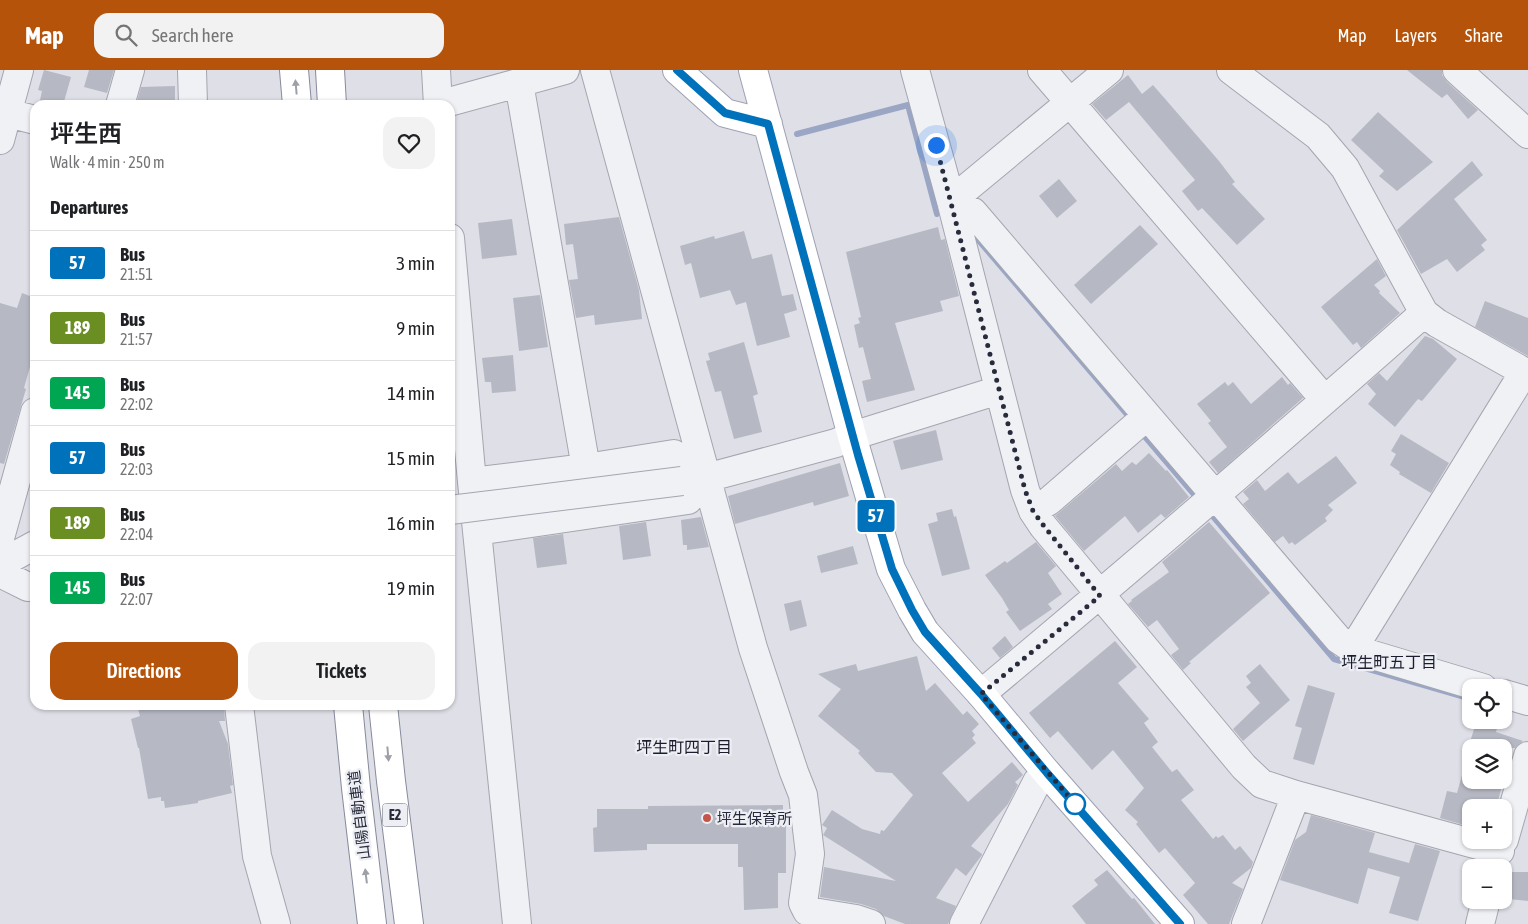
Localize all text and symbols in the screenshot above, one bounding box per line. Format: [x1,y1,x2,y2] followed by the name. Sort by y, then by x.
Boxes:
[94,13,444,58] search box
[112,21,140,49] icon: search
[25,22,64,49] text: Map
[152,24,234,46] text: Search here
[1337,25,1366,46] text: Map
[1394,25,1437,46] text: Layers
[1465,25,1503,46] text: Share
[291,79,299,95] one-way arrow
[383,117,435,169] button: heart
[50,120,122,147] text: 坪生西
[924,133,949,158] your location
[50,153,164,171] text: Walk · 4 min · 250 m
[50,196,128,218] text: Departures
[120,243,145,265] text: Bus
[69,252,86,273] text: 57
[396,252,435,274] text: 3 min
[120,265,153,283] text: 21:51
[120,308,145,330] text: Bus
[65,317,90,338] text: 189
[396,317,435,339] text: 9 min
[120,330,153,348] text: 21:57
[120,373,145,395] text: Bus
[65,382,90,403] text: 145
[387,382,435,404] text: 14 min
[120,395,153,413] text: 22:02
[120,438,145,460] text: Bus
[69,447,86,468] text: 57
[387,447,435,469] text: 15 min
[120,460,153,478] text: 22:03
[854,500,898,532] line badge: 57
[120,503,145,525] text: Bus
[868,505,884,526] text: 57
[65,512,90,533] text: 189
[387,512,435,534] text: 16 min
[120,525,153,543] text: 22:04
[120,568,145,590] text: Bus
[65,577,90,598] text: 145
[387,577,435,599] text: 19 min
[120,590,153,608] text: 22:07
[50,642,238,700] button: Directions
[248,642,435,700] button: Tickets
[1341,653,1437,671] district label: 坪生町五丁目
[1462,679,1512,909] map controls
[1462,679,1512,729] button: locate
[636,738,732,756] district label: 坪生町四丁目
[1462,739,1512,789] button: layers
[384,746,392,762] one-way arrow
[345,769,373,861] street label: 山陽自動車道
[1064,793,1086,815] unlabelled marker
[1462,799,1512,849] button: +
[382,804,408,826] road number: E2
[717,810,792,827] place label: 坪生保育所
[701,812,713,824] marker: 坪生保育所
[1462,859,1512,909] button: −
[362,867,370,883] one-way arrow

